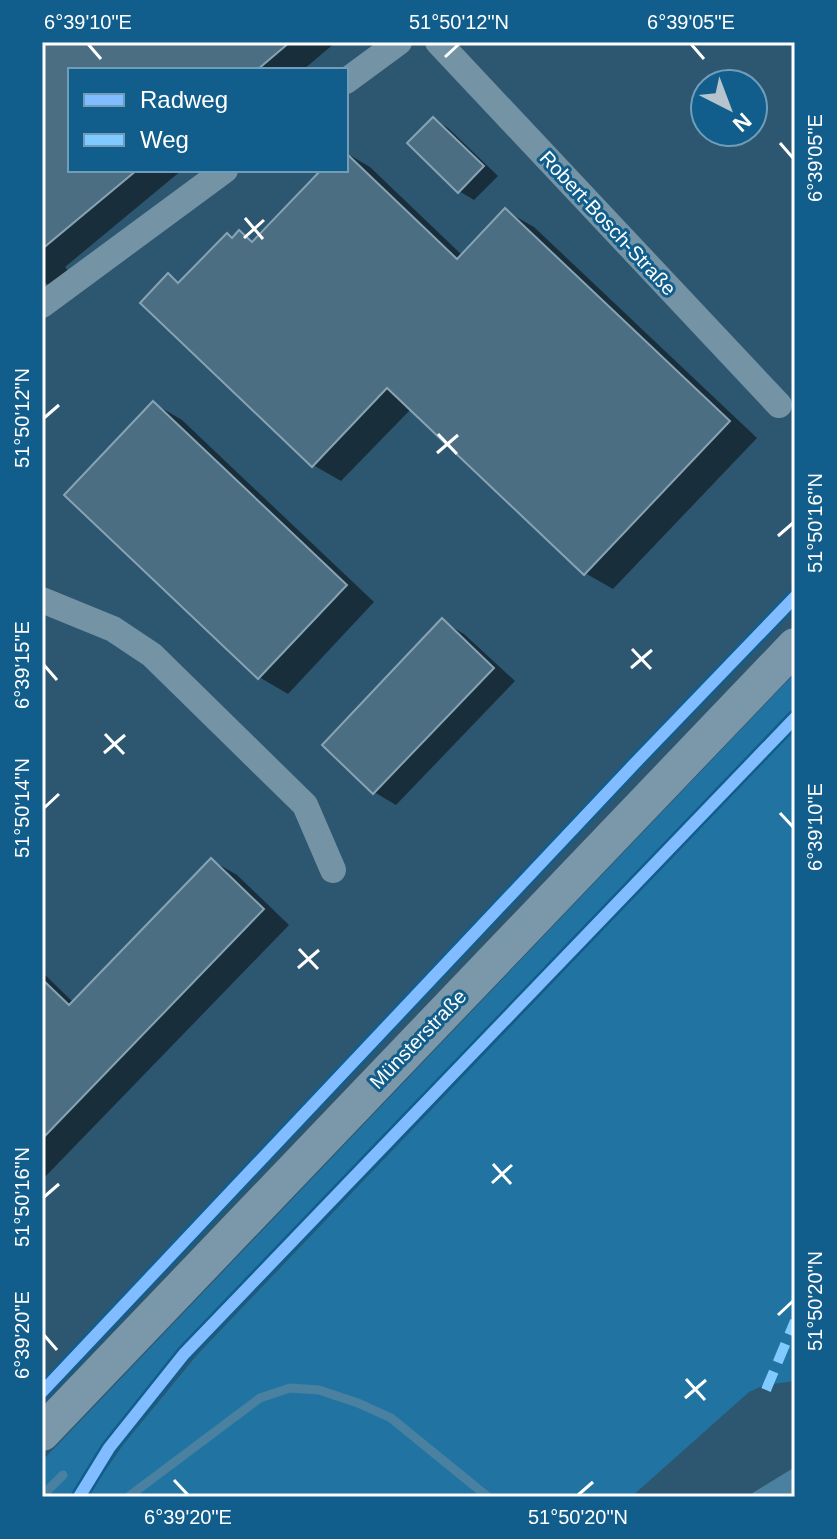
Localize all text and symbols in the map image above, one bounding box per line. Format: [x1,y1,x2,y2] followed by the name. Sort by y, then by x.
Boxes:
[44,11,132,33] text: 6°39'10"E
[409,11,509,33] text: 51°50'12"N
[647,11,735,33] text: 6°39'05"E
[68,68,348,172] legend
[689,68,769,148] north arrow
[140,86,228,113] text: Radweg
[728,108,756,137] text: N
[804,114,826,202] text: 6°39'05"E
[140,126,189,153] text: Weg
[536,146,680,300] street label: Robert-Bosch-Straße
[11,368,33,468] text: 51°50'12"N
[804,473,826,573] text: 51°50'16"N
[11,621,33,709] text: 6°39'15"E
[11,758,33,858] text: 51°50'14"N
[804,783,826,871] text: 6°39'10"E
[365,985,471,1093] street label: Münsterstraße
[11,1147,33,1247] text: 51°50'16"N
[804,1251,826,1351] text: 51°50'20"N
[11,1291,33,1379] text: 6°39'20"E
[144,1506,232,1528] text: 6°39'20"E
[528,1506,628,1528] text: 51°50'20"N

